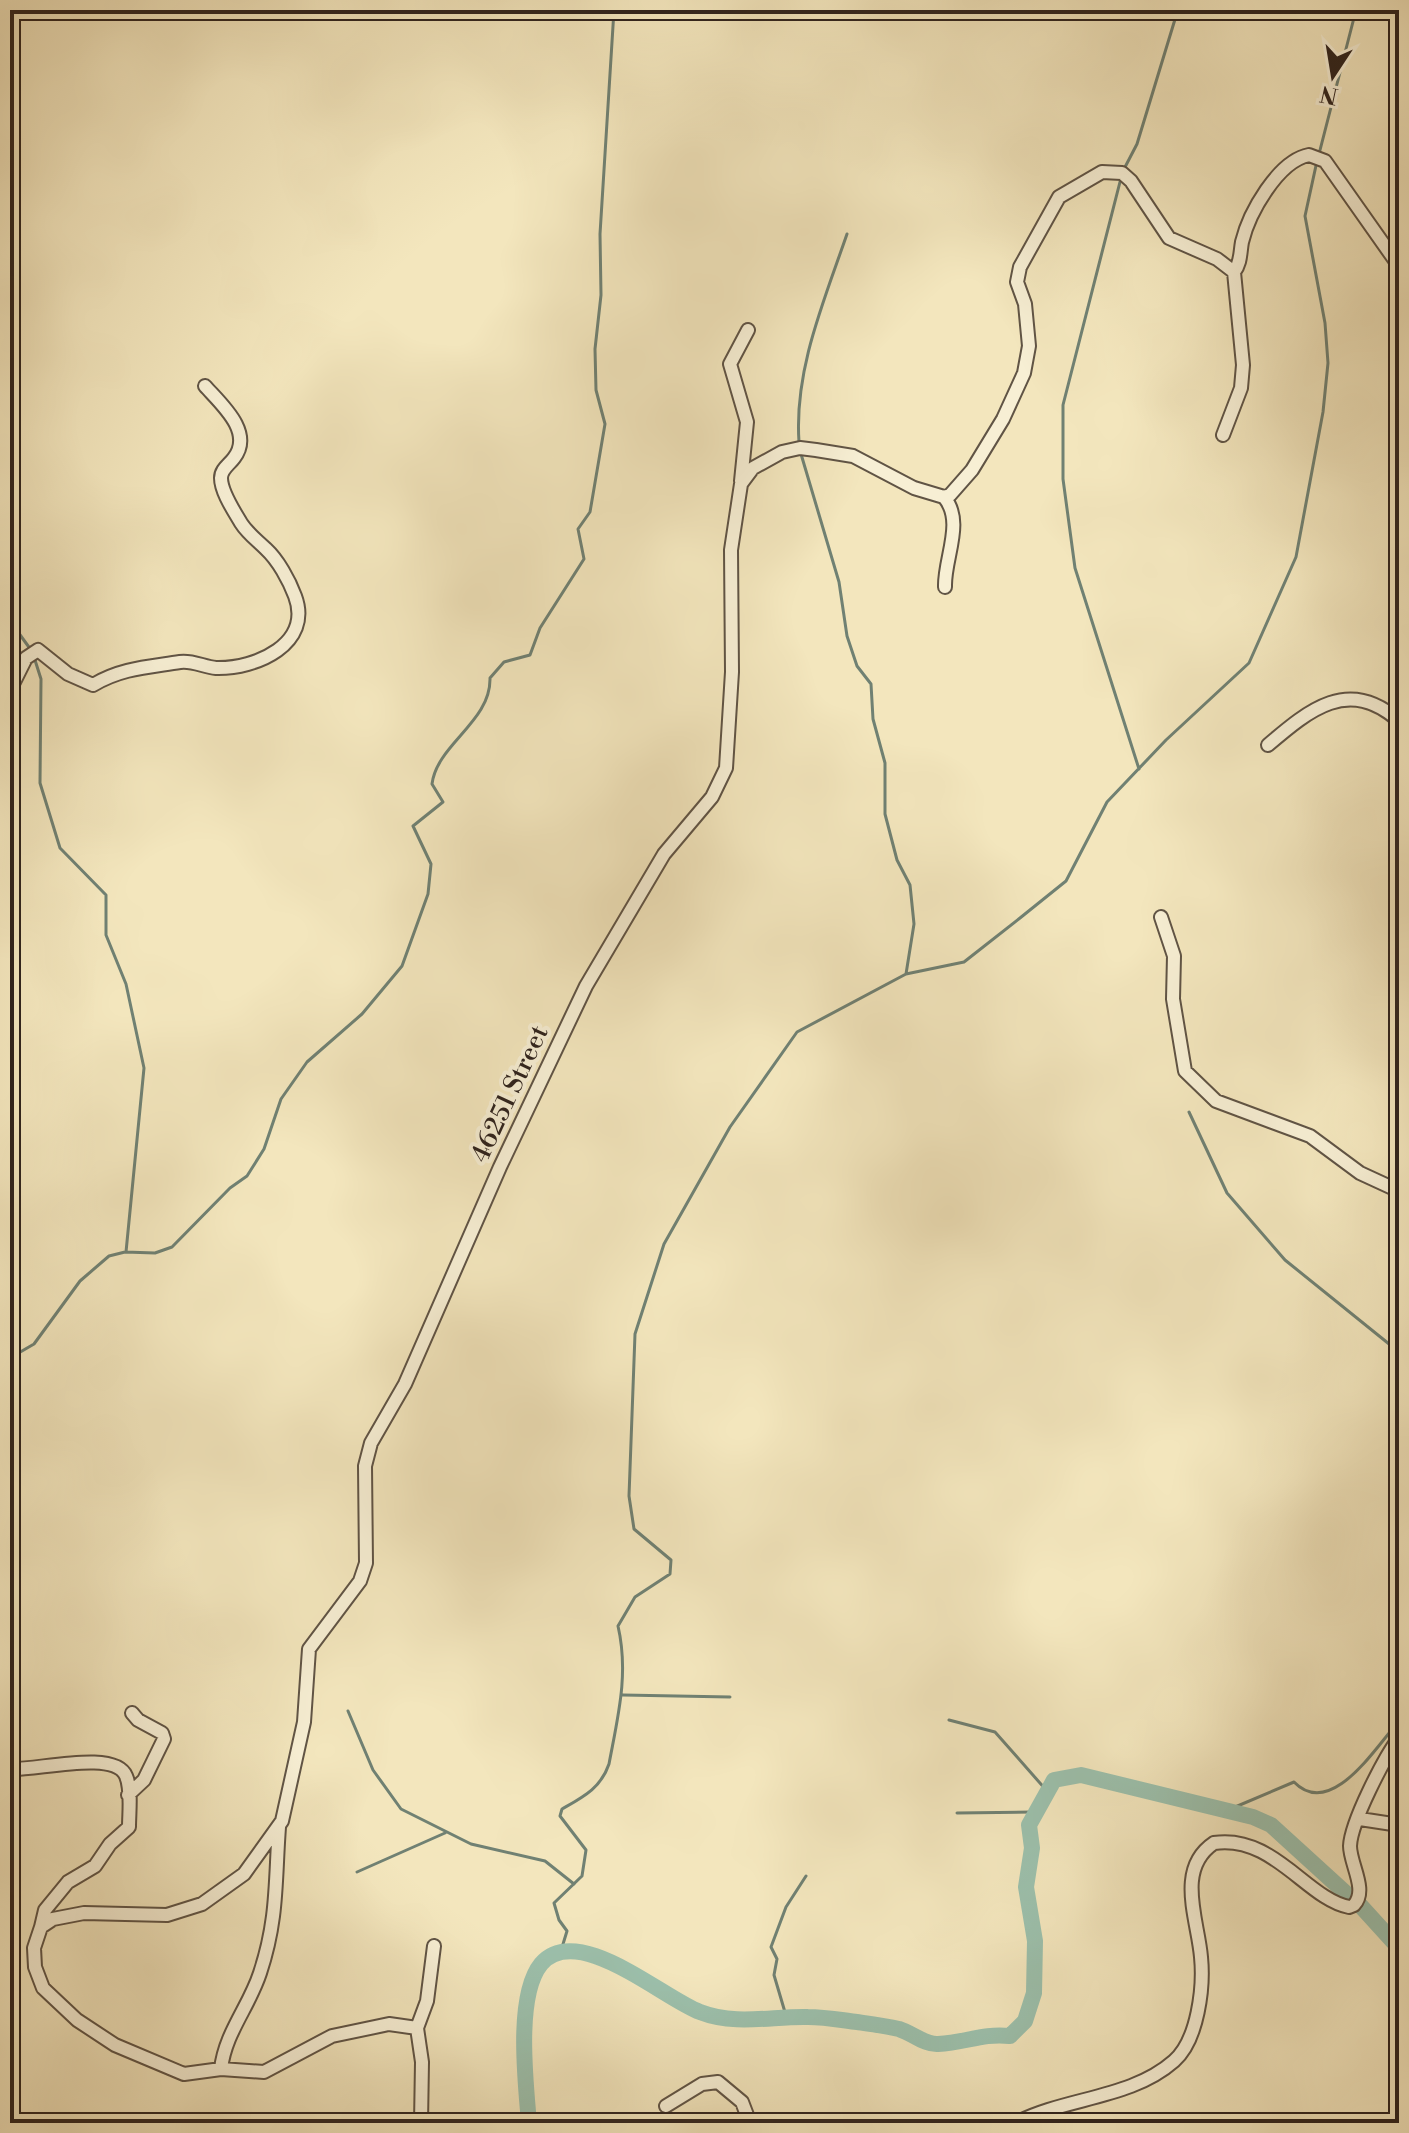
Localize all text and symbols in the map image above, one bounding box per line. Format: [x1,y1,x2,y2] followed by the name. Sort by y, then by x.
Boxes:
[1293,36,1373,116] north arrow
[1317,79,1340,109] text: N
[464,1020,556,1168] street label: 46251 Street

